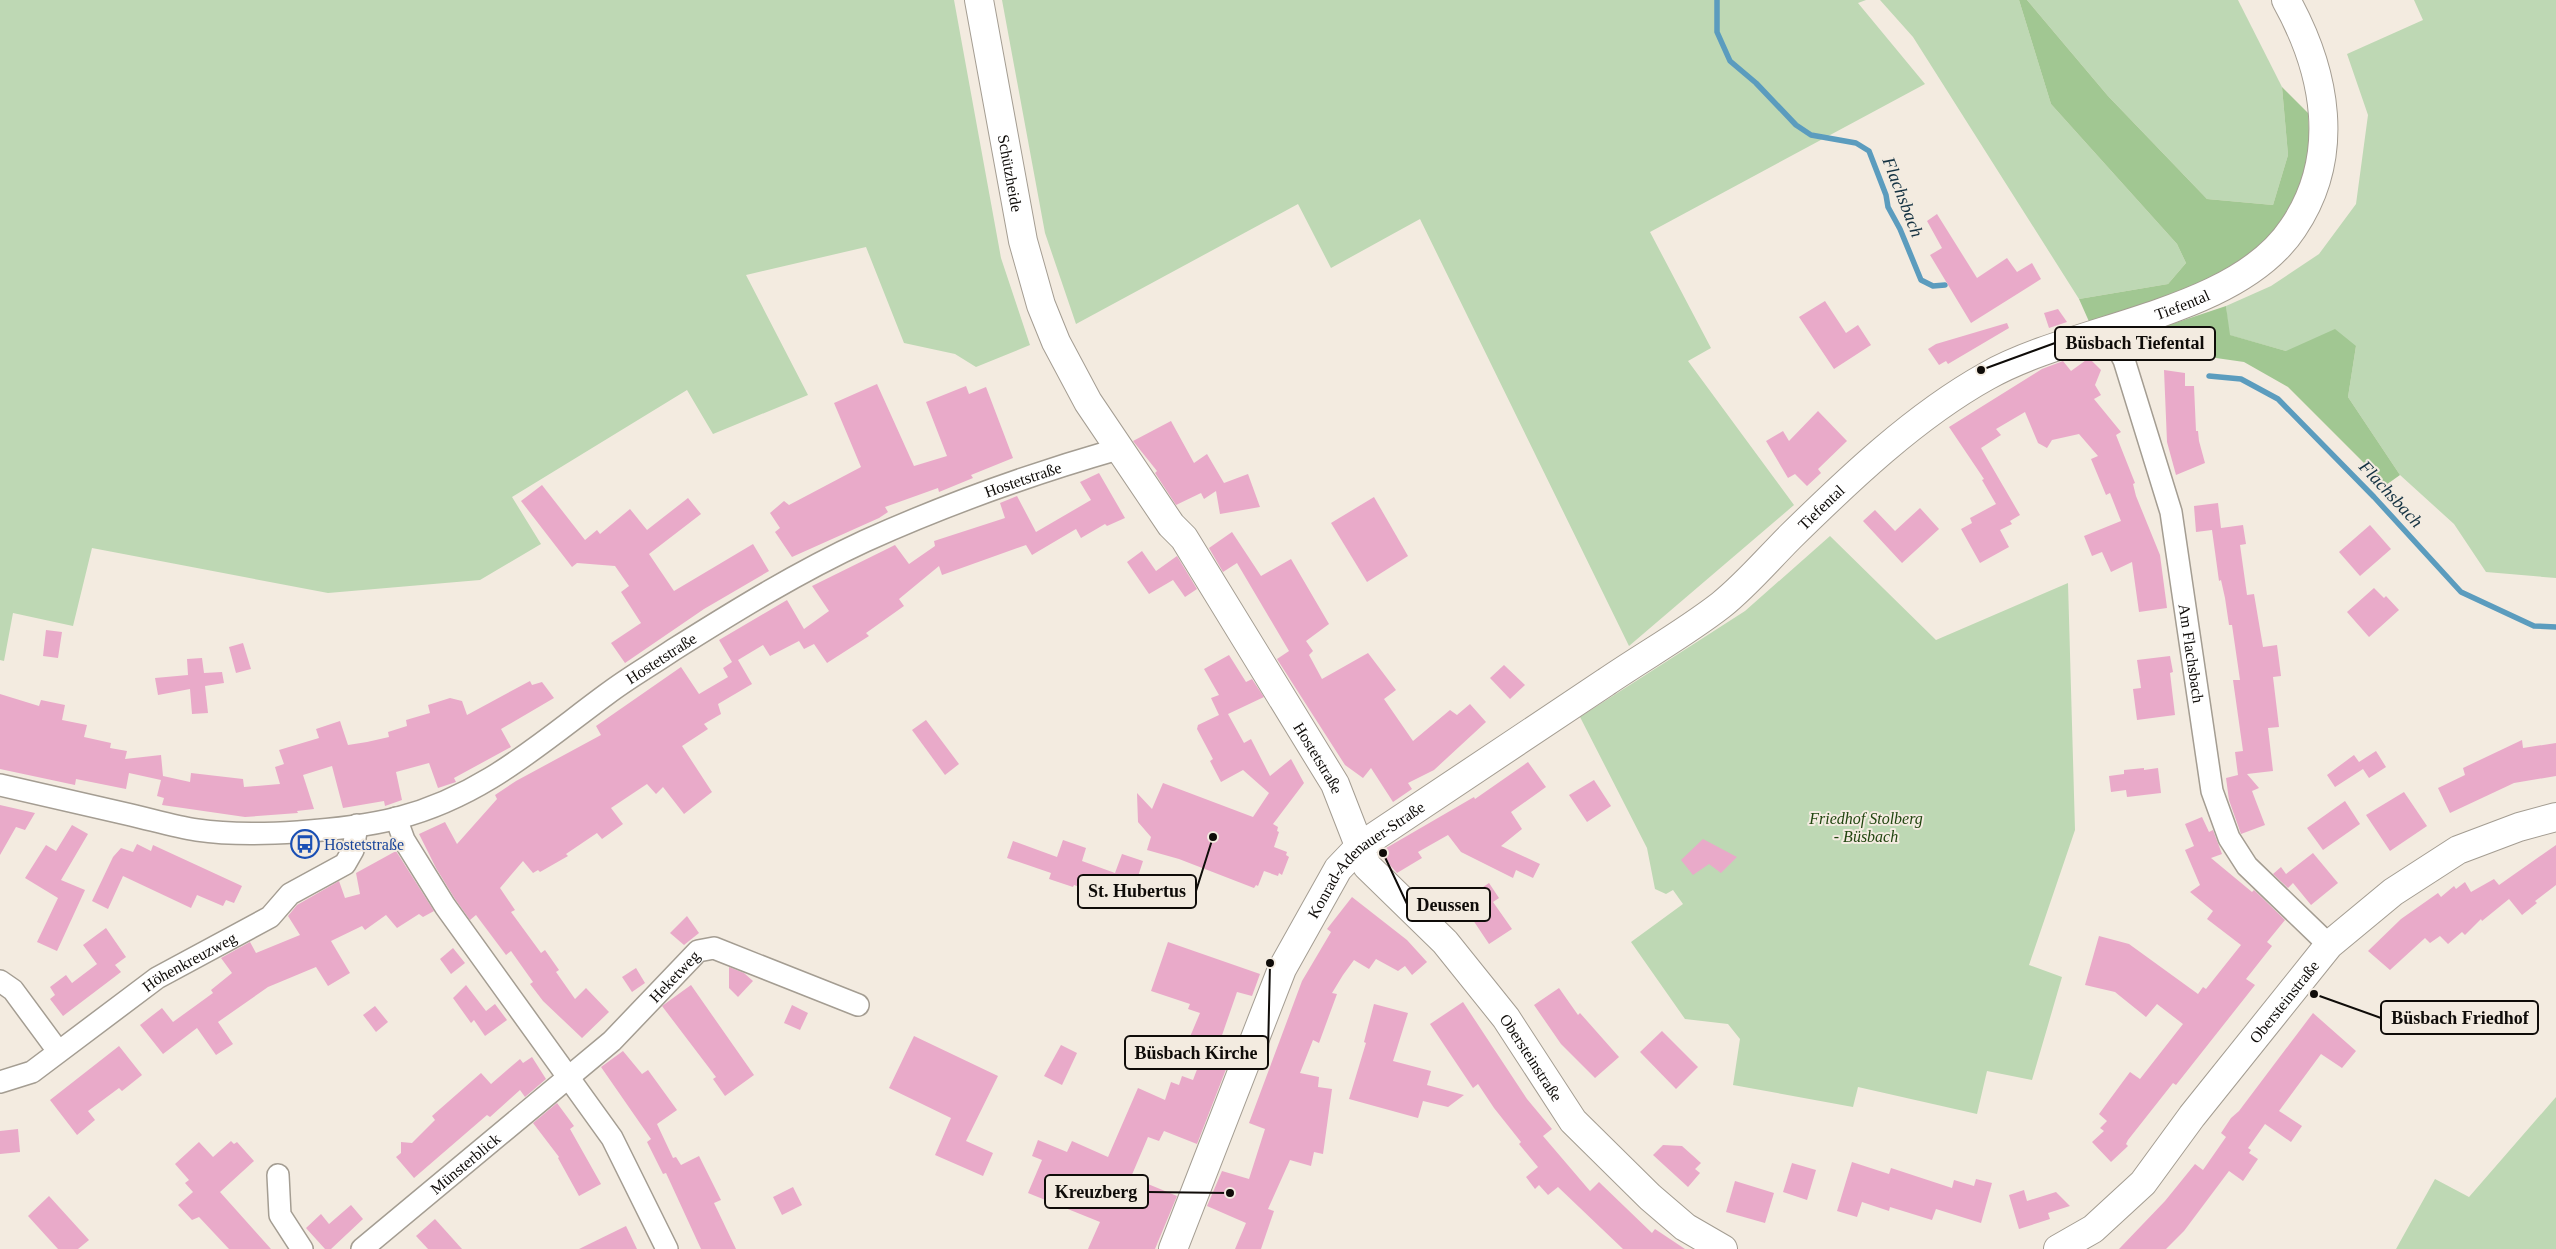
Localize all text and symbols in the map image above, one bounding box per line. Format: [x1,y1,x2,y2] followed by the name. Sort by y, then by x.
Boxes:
[995,133,1026,213] street label: Schützheide
[1878,153,1927,240] water label: Flachsbach
[2153,286,2213,323] street label: Tiefental
[2055,327,2215,360] callout: Büsbach Tiefental
[2066,333,2204,353] text: Büsbach Tiefental
[2354,456,2427,532] water label: Flachsbach
[982,459,1063,501] street label: Hostetstraße
[1795,481,1848,533] street label: Tiefental
[2176,603,2207,704] street label: Am Flachsbach
[623,630,699,687] street label: Hostetstraße
[1290,719,1346,796] street label: Hostetstraße
[1304,798,1428,921] street label: Konrad-Adenauer-Straße
[1808,810,1923,845] park label: Friedhof Stolberg - Büsbach
[290,829,320,859] bus stop icon: Hostetstraße
[324,836,404,853] place label: Hostetstraße
[1078,875,1196,908] callout: St. Hubertus
[1088,881,1186,901] text: St. Hubertus
[1407,888,1490,921] callout: Deussen
[1416,895,1480,915] text: Deussen
[139,929,240,995] street label: Höhenkreuzweg
[646,947,704,1006] street label: Heketweg
[2246,957,2322,1046] street label: Obersteinstraße
[2381,1001,2538,1034] callout: Büsbach Friedhof
[2391,1008,2530,1028] text: Büsbach Friedhof
[1497,1011,1566,1104] street label: Obersteinstraße
[1125,1036,1268,1069] callout: Büsbach Kirche
[1134,1043,1258,1063] text: Büsbach Kirche
[427,1130,504,1198] street label: Münsterblick
[1045,1175,1148,1208] callout: Kreuzberg
[1055,1182,1137,1202] text: Kreuzberg

